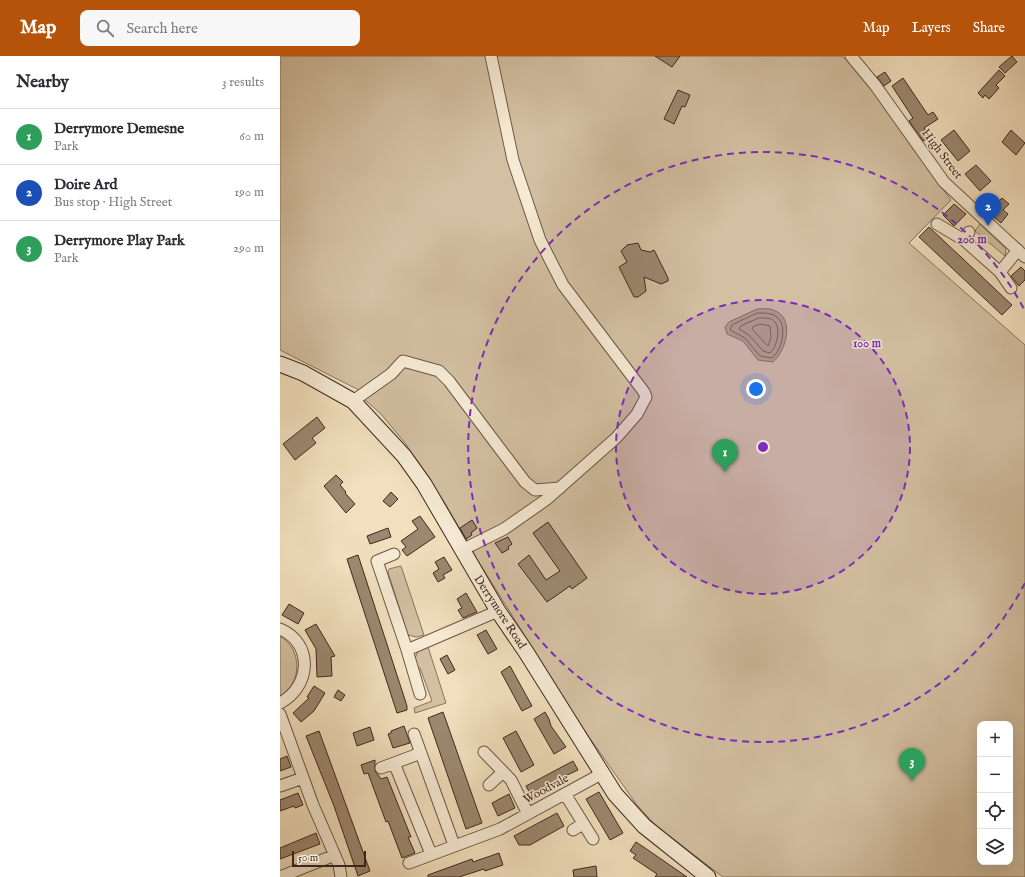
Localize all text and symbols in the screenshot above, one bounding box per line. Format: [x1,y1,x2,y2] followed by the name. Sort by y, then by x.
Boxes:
[80,10,360,46] search box
[20,16,56,40] text: Map
[94,17,116,39] icon: search
[126,19,198,38] text: Search here
[863,19,890,37] text: Map
[912,19,951,37] text: Layers
[973,19,1005,37] text: Share
[16,72,69,93] text: Nearby
[222,74,264,91] text: 3 results
[54,119,184,138] text: Derrymore Demesne
[918,126,966,182] street label: High Street
[27,128,31,145] text: 1
[239,128,264,145] text: 60 m
[54,138,79,155] text: Park
[54,175,117,194] text: Doire Ard
[26,184,32,201] text: 2
[234,184,264,201] text: 190 m
[975,193,1001,226] pin: 2
[54,194,172,211] text: Bus stop · High Street
[54,231,185,250] text: Derrymore Play Park
[957,232,987,247] text: 200 m
[27,240,31,257] text: 3
[233,240,264,257] text: 290 m
[54,250,79,267] text: Park
[853,336,882,351] text: 100 m
[746,379,766,399] your location
[712,439,738,472] pin: 1
[756,440,770,454] centre of rings
[471,572,530,652] street label: Derrymore Road
[977,721,1013,865] map controls
[977,721,1013,757] button: +
[899,748,925,781] pin: 3
[977,757,1013,793] button: −
[521,771,572,807] street label: Woodvale
[977,793,1013,829] button: locate
[977,829,1013,865] button: layers
[292,849,366,868] scale bar
[298,851,318,865] text: 50 m

